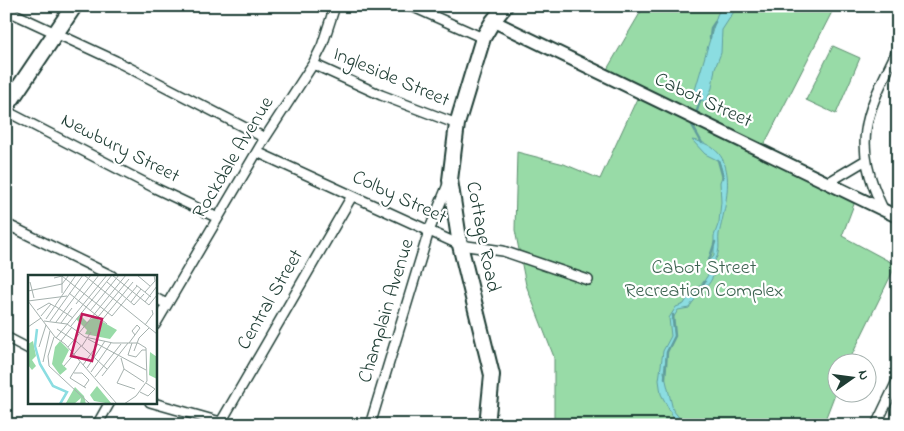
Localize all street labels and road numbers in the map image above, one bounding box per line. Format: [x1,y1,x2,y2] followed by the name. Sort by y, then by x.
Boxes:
[328,40,454,117] street label: Ingleside Street
[649,66,757,136] street label: Cabot Street
[186,91,282,225] street label: Rockdale Avenue
[56,107,185,192] street label: Newbury Street
[347,163,451,233] street label: Colby Street
[456,179,507,295] street label: Cottage Road
[351,235,423,387] street label: Champlain Avenue
[230,244,312,356] street label: Central Street

